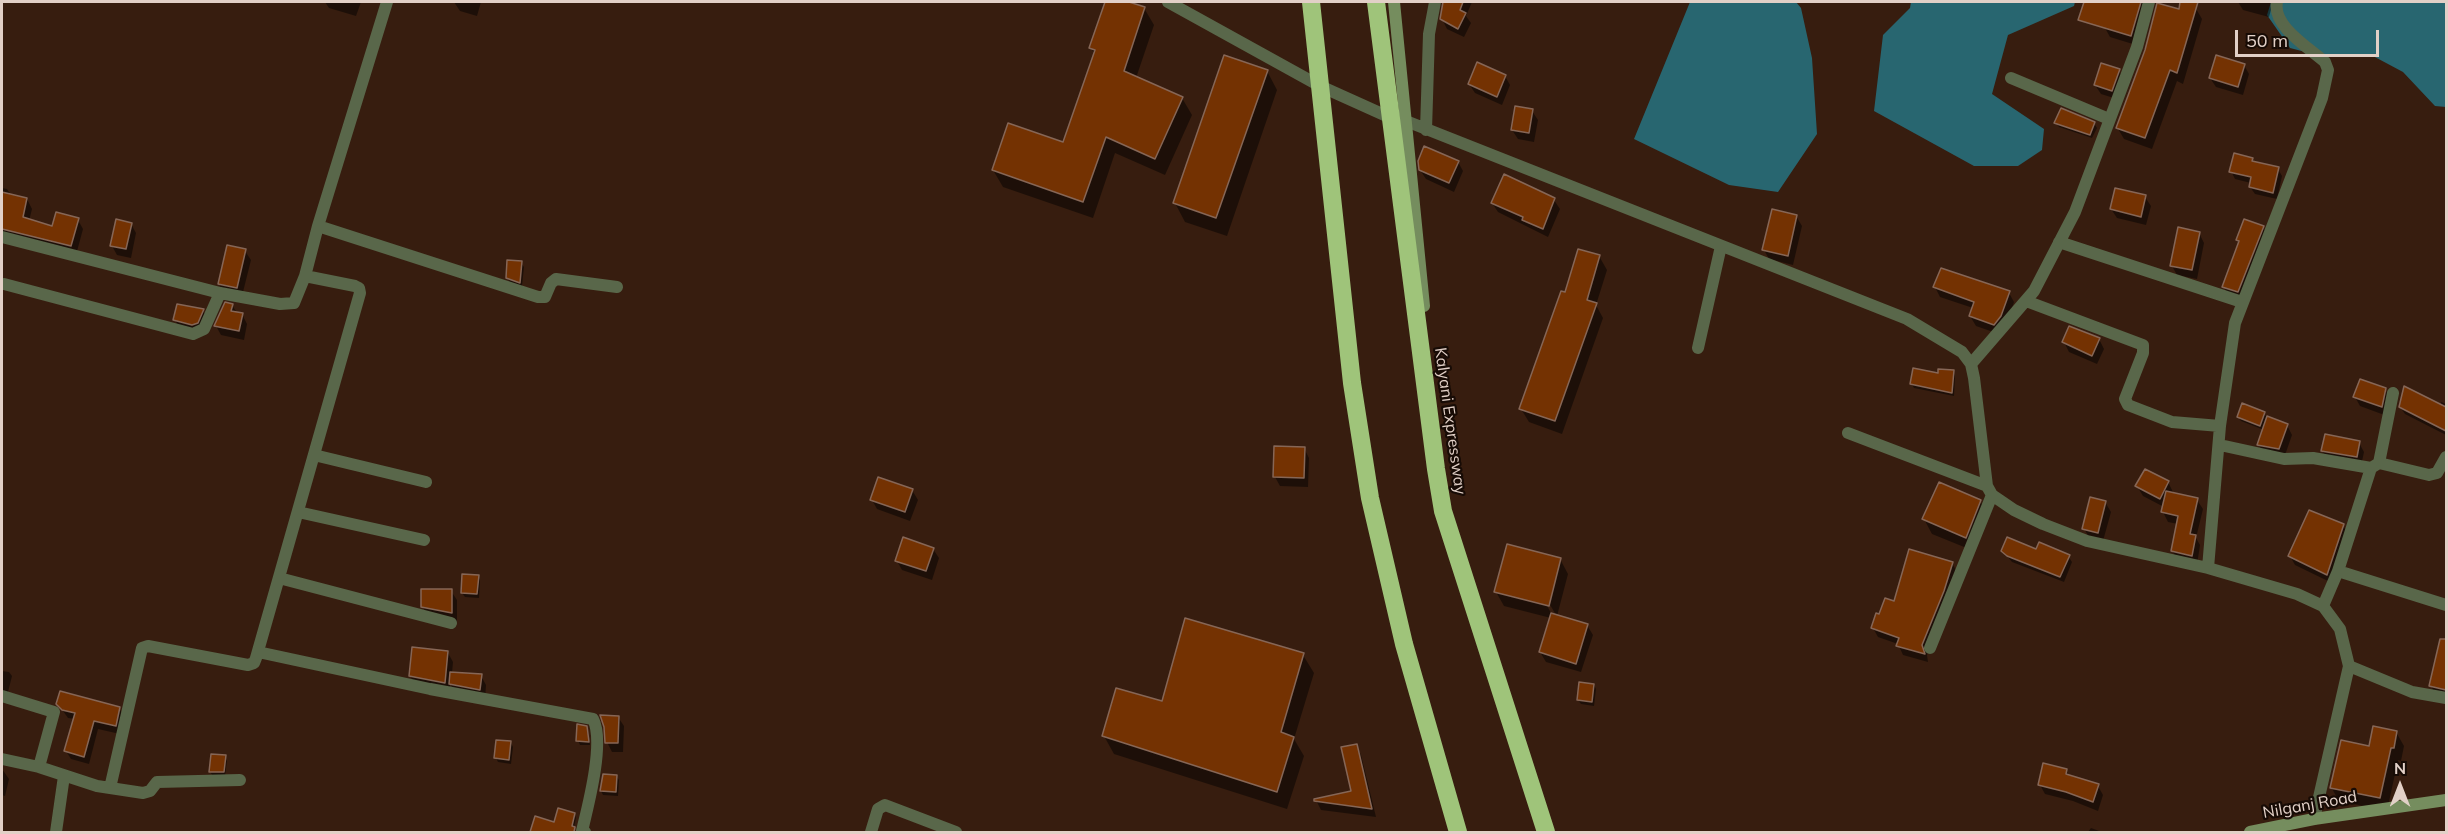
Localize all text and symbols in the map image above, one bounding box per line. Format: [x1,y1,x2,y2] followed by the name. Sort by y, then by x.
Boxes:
[2238,18,2382,56] scale bar
[2246,29,2288,52] text: 50 m
[1430,346,1470,496] street label: Kalyani Expressway
[2370,756,2430,816] north arrow
[2394,758,2406,778] text: N
[2261,787,2359,823] street label: Nilganj Road

